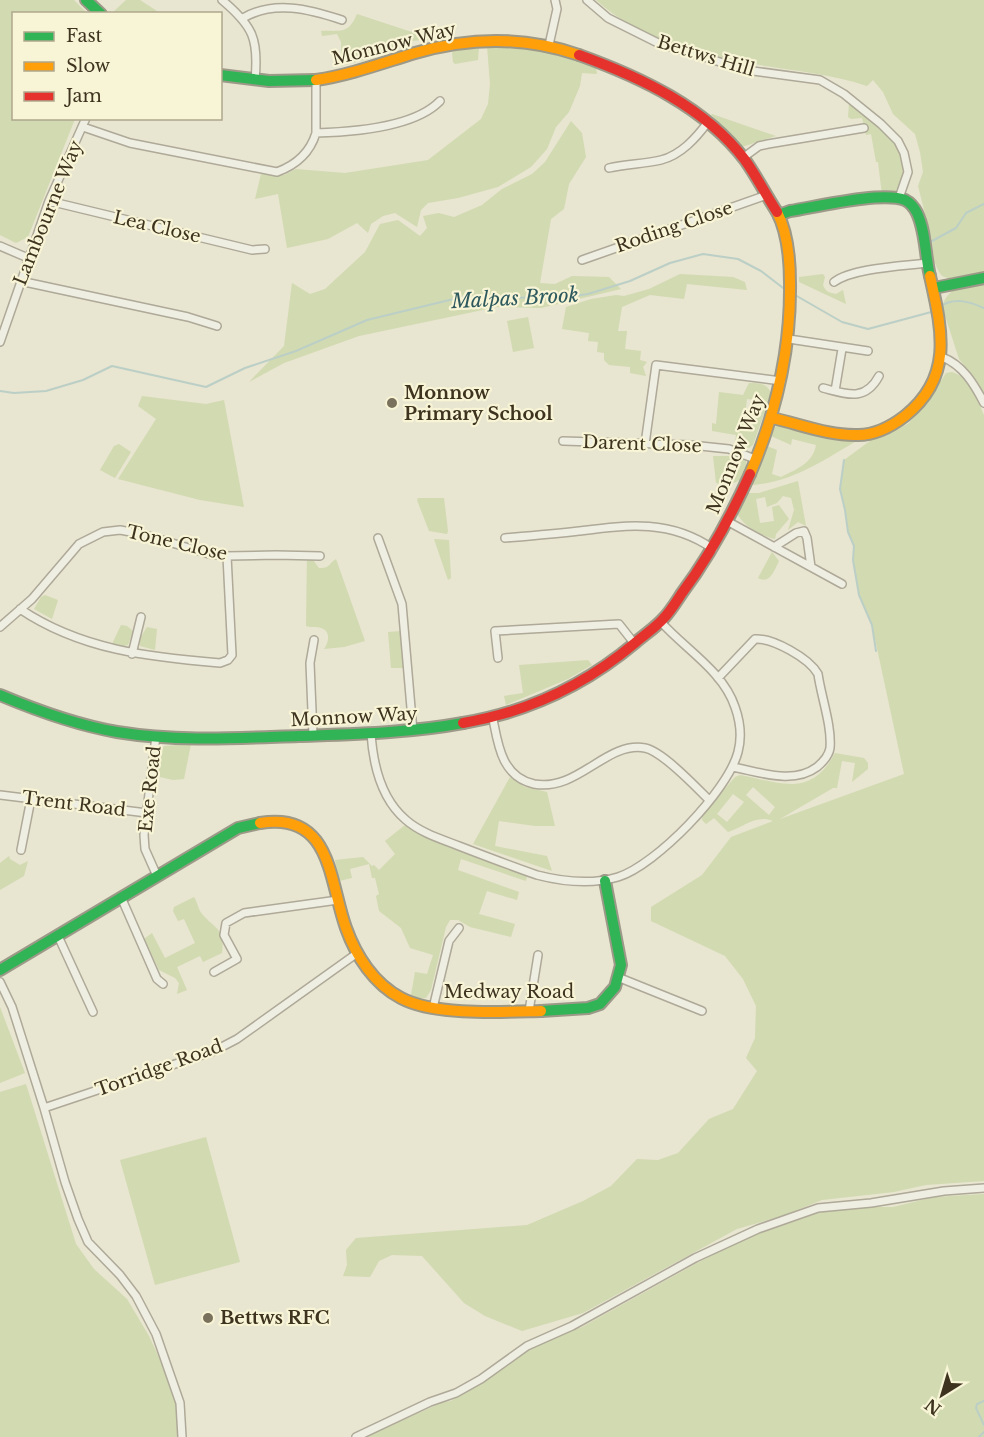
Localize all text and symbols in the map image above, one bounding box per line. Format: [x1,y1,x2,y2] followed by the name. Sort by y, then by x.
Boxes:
[12,12,222,120] legend
[330,18,459,70] street label: Monnow Way
[66,25,103,47] text: Fast
[655,31,758,81] street label: Bettws Hill
[66,55,111,77] text: Slow
[64,85,102,107] text: Jam
[9,137,87,289] street label: Lambourne Way
[612,197,736,257] street label: Roding Close
[111,206,203,248] street label: Lea Close
[450,283,579,313] water label: Malpas Brook
[404,382,553,425] place label: Monnow Primary School
[702,391,770,517] street label: Monnow Way
[385,396,399,410] marker: Monnow Primary School
[582,431,702,457] street label: Darent Close
[125,521,229,565] street label: Tone Close
[290,703,419,731] street label: Monnow Way
[135,745,165,833] street label: Exe Road
[21,787,127,821] street label: Trent Road
[444,981,574,1003] street label: Medway Road
[92,1035,226,1101] street label: Torridge Road
[220,1307,329,1329] place label: Bettws RFC
[201,1311,215,1325] marker: Bettws RFC
[912,1365,972,1425] north arrow
[921,1394,945,1419] text: N

